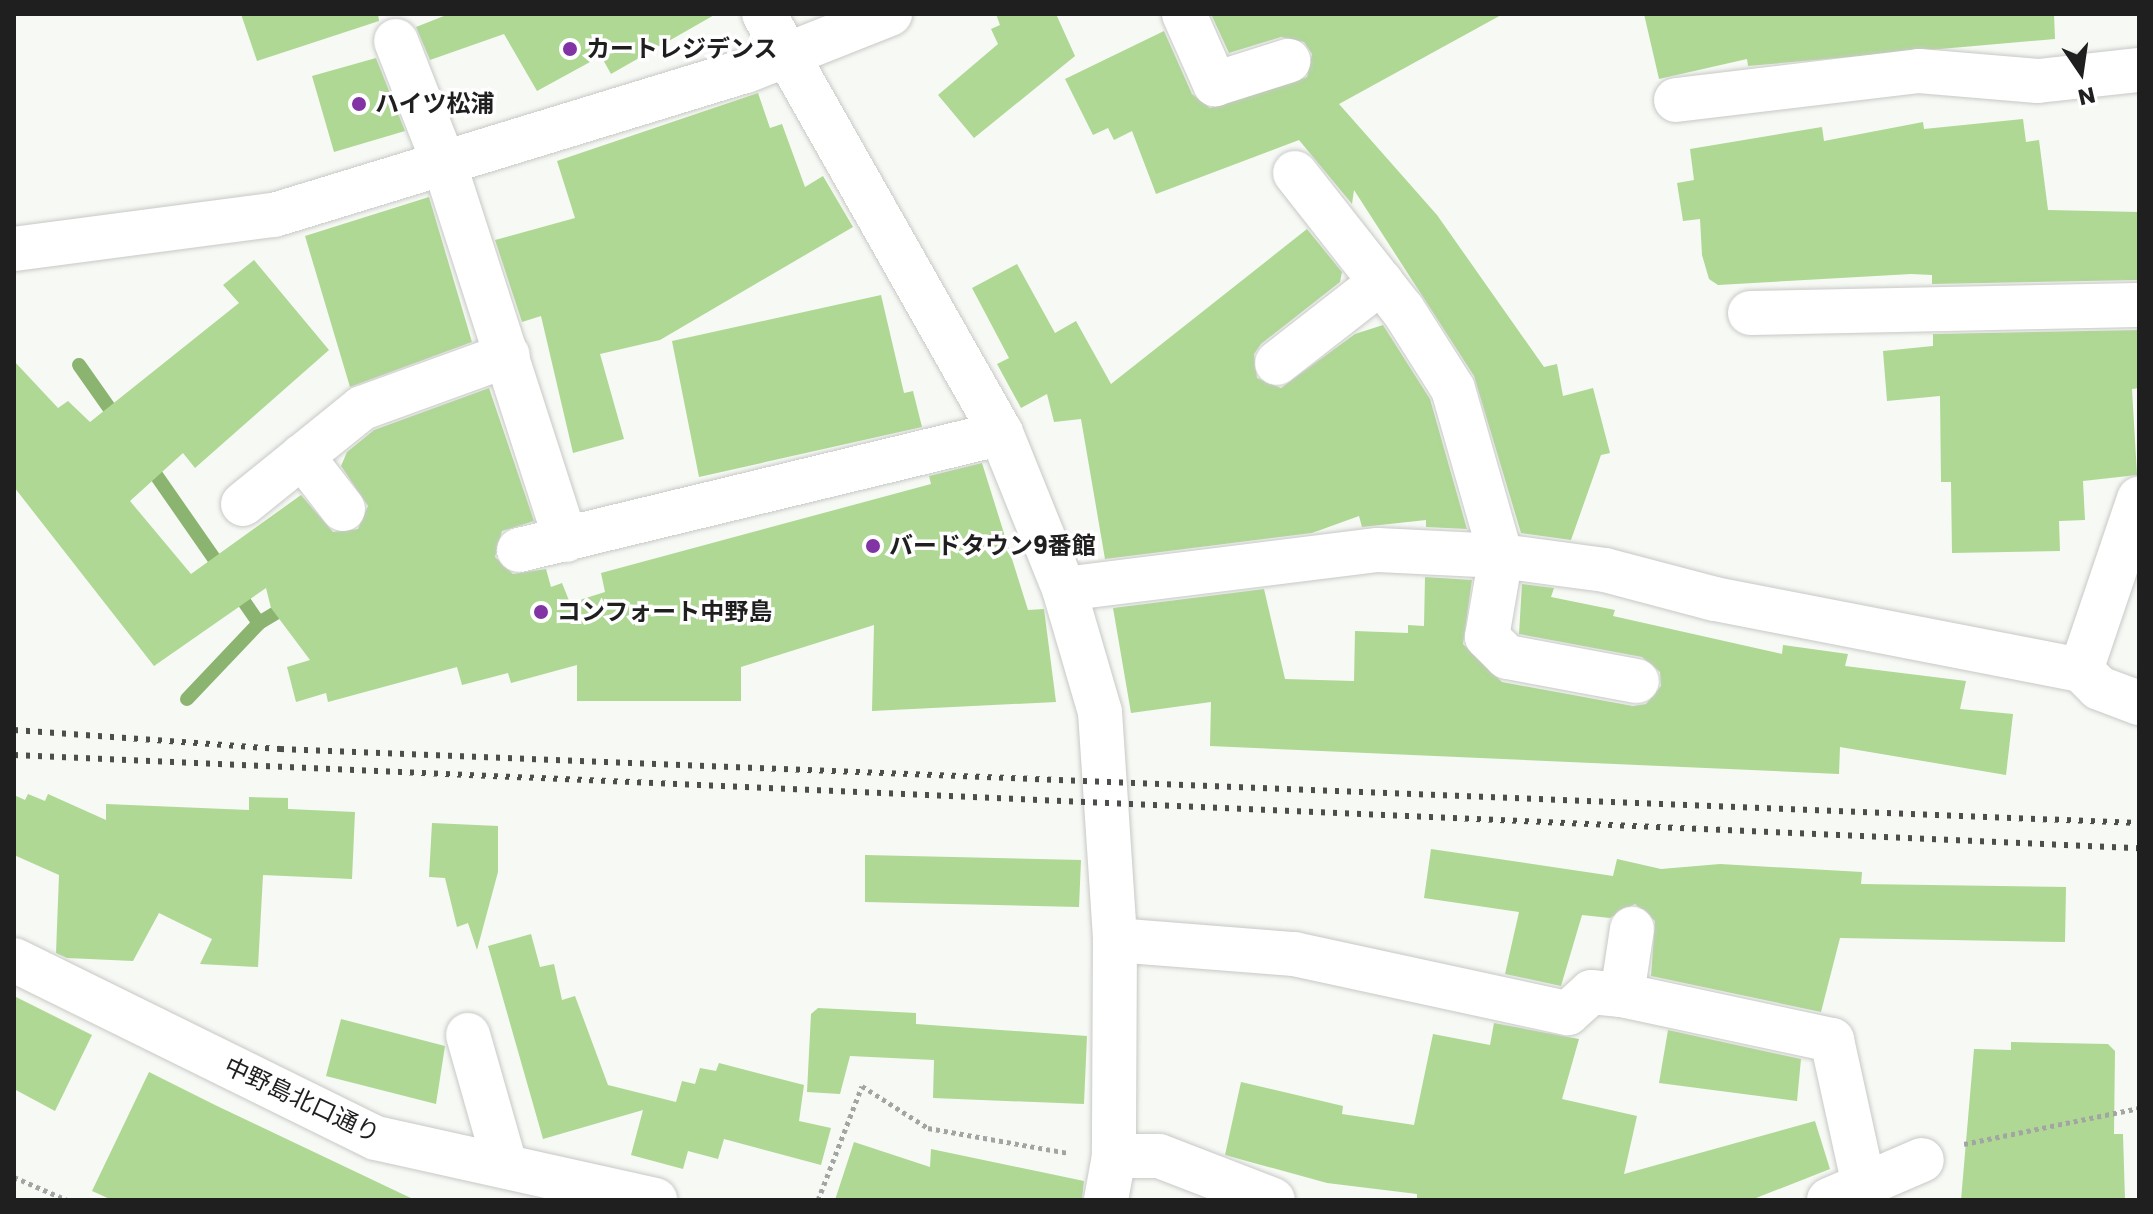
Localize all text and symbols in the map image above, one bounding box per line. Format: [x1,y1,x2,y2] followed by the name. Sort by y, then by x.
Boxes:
[2041,32,2121,112] north arrow
[586,35,778,63] place label: カートレジデンス
[561,40,579,58] marker: カートレジデンス
[2075,79,2098,113] text: N
[375,90,495,118] place label: ハイツ松浦
[350,95,368,113] marker: ハイツ松浦
[889,532,1096,560] place label: バードタウン9番館
[864,537,882,555] marker: バードタウン9番館
[557,598,773,626] place label: コンフォート中野島
[532,603,550,621] marker: コンフォート中野島
[220,1051,384,1149] street label: 中野島北口通り

